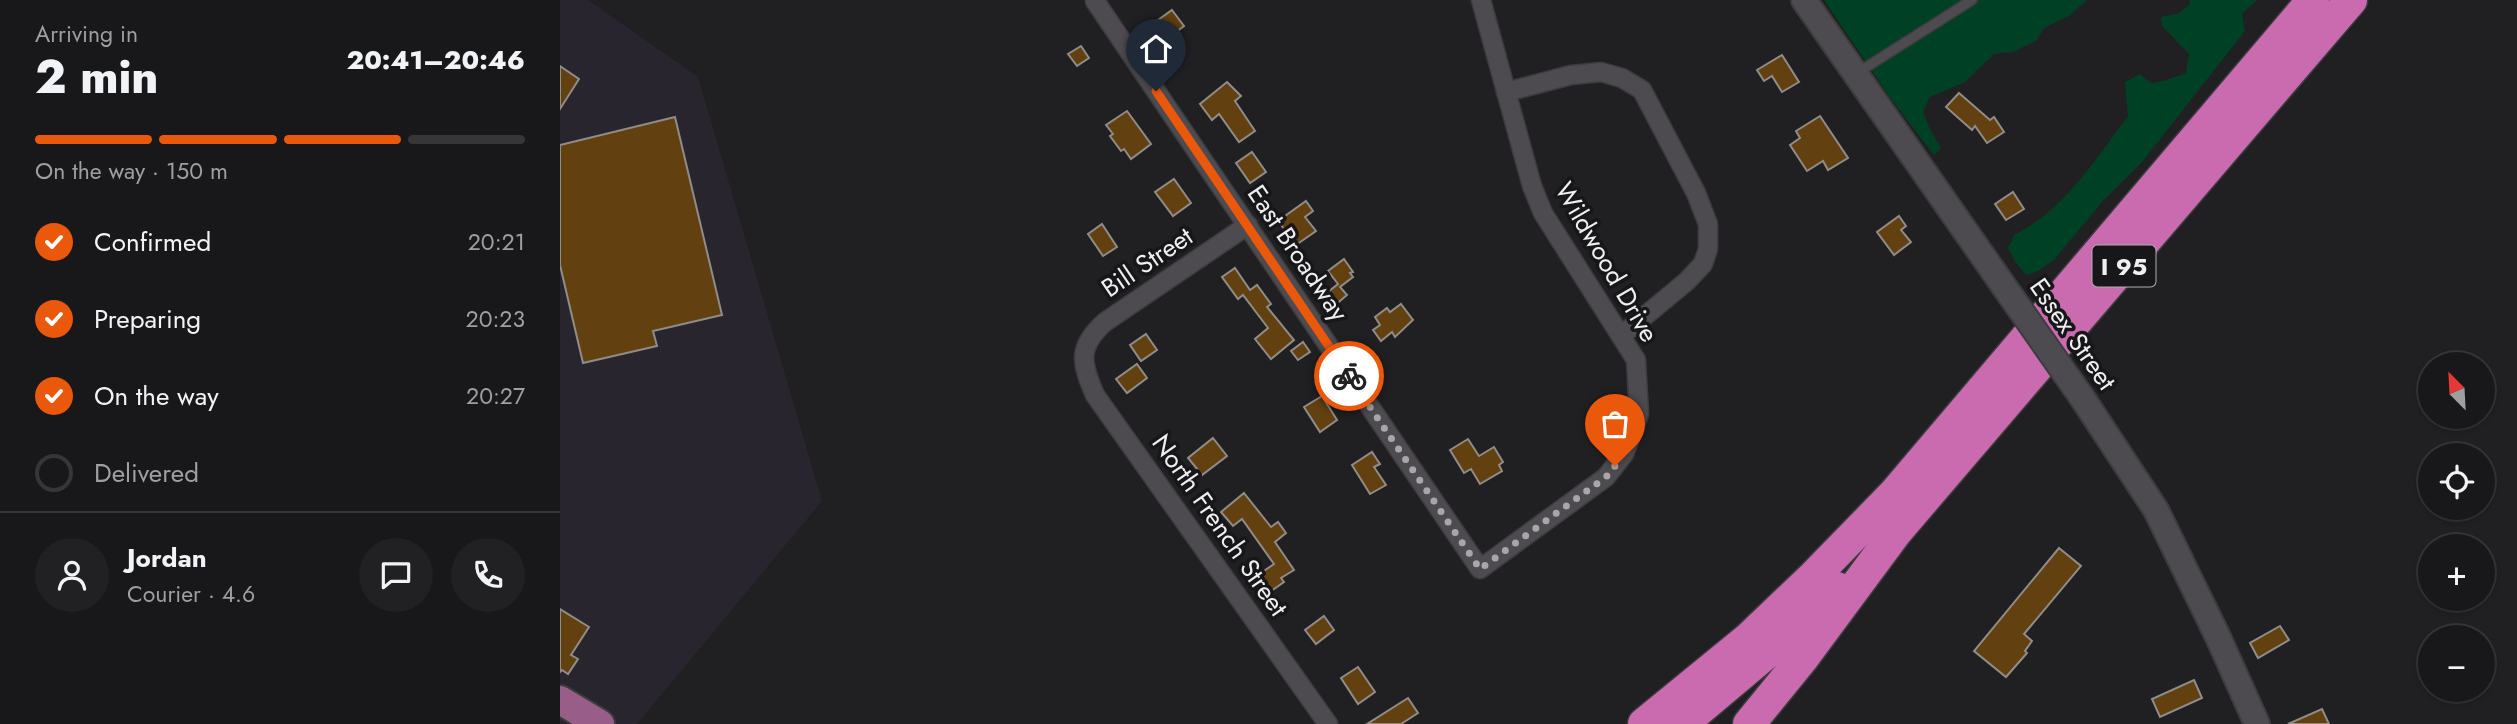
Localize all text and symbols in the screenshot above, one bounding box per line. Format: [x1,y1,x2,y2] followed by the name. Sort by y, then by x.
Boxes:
[35,17,138,51] text: Arriving in
[1126,19,1186,91] pin
[1137,30,1175,68] icon: home
[346,41,525,79] text: 20:41–20:46
[35,44,159,110] text: 2 min
[35,154,228,188] text: On the way · 150 m
[1546,175,1668,349] street label: Wildwood Drive
[1238,177,1358,329] street label: East Broadway
[1094,217,1201,307] street label: Bill Street
[35,223,73,261] icon: check
[94,223,211,261] text: Confirmed
[468,225,525,259] text: 20:21
[2092,246,2156,286] road number: I 95
[2020,270,2126,398] street label: Essex Street
[35,300,73,338] icon: check
[94,300,201,338] text: Preparing
[466,302,525,336] text: 20:23
[1314,341,1384,411] courier
[2418,352,2496,429] north arrow
[2418,352,2495,702] map controls
[1330,357,1368,395] icon: bike
[35,377,73,415] icon: check
[94,377,219,415] text: On the way
[466,379,525,413] text: 20:27
[1585,394,1645,466] pin
[1596,405,1634,443] icon: bag
[1143,426,1298,625] street label: North French Street
[2418,443,2495,520] button: locate
[94,454,199,492] text: Delivered
[2418,534,2495,611] button: +
[35,538,109,612] button: person
[359,538,433,612] button: chat
[451,538,525,612] button: phone
[127,539,207,577] text: Jordan
[127,577,255,611] text: Courier · 4.6
[2418,625,2495,702] button: −

